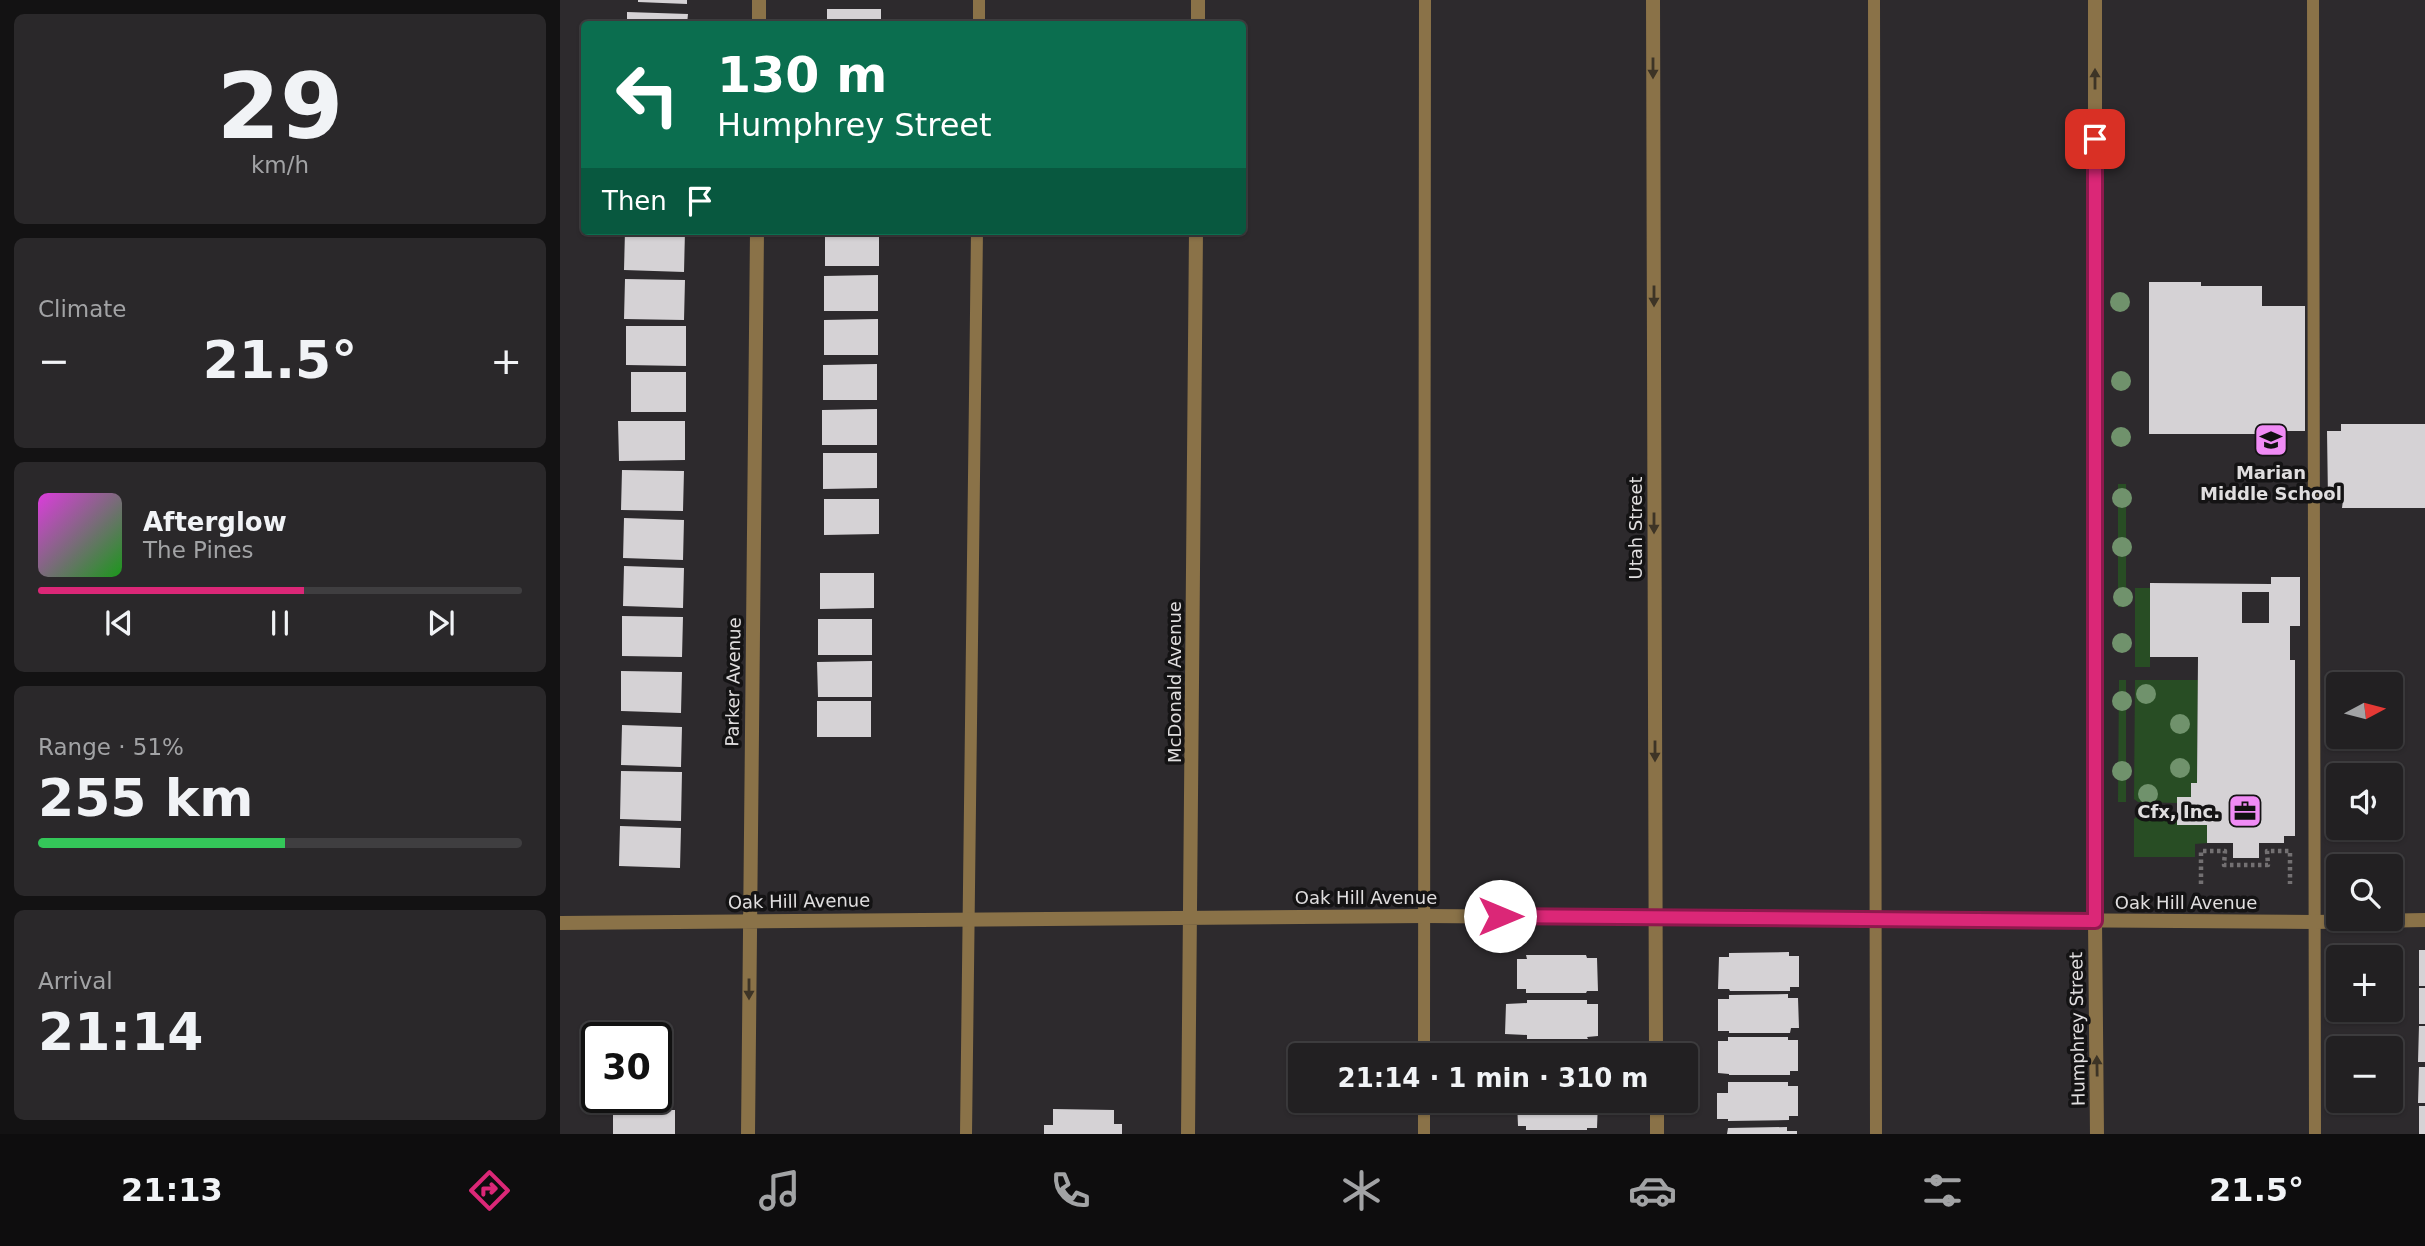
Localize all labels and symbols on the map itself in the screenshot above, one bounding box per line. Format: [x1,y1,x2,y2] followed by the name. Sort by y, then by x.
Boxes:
[1648,57,1659,79] one-way arrow
[2089,68,2101,90] one-way arrow
[2065,109,2125,169] pin
[1648,285,1660,307] one-way arrow
[2252,421,2290,459] school or university icon: Marian Middle School
[2200,462,2342,504] place label: Marian Middle School
[1625,476,1646,580] street label: Utah Street
[1648,512,1660,534] one-way arrow
[1164,601,1185,763] street label: McDonald Avenue
[721,617,745,747] street label: Parker Avenue
[2326,672,2403,749] north arrow
[1649,740,1661,762] one-way arrow
[2226,792,2264,830] office icon: Cfx, Inc.
[2137,801,2220,822] place label: Cfx, Inc.
[1463,879,1537,953] position arrow
[1295,887,1437,908] street label: Oak Hill Avenue
[728,889,870,913] street label: Oak Hill Avenue
[2115,892,2257,913] street label: Oak Hill Avenue
[2065,952,2089,1106] street label: Humphrey Street
[743,978,755,1000] one-way arrow
[581,1022,672,1113] speed limit sign: 30
[2091,1055,2103,1077] one-way arrow

